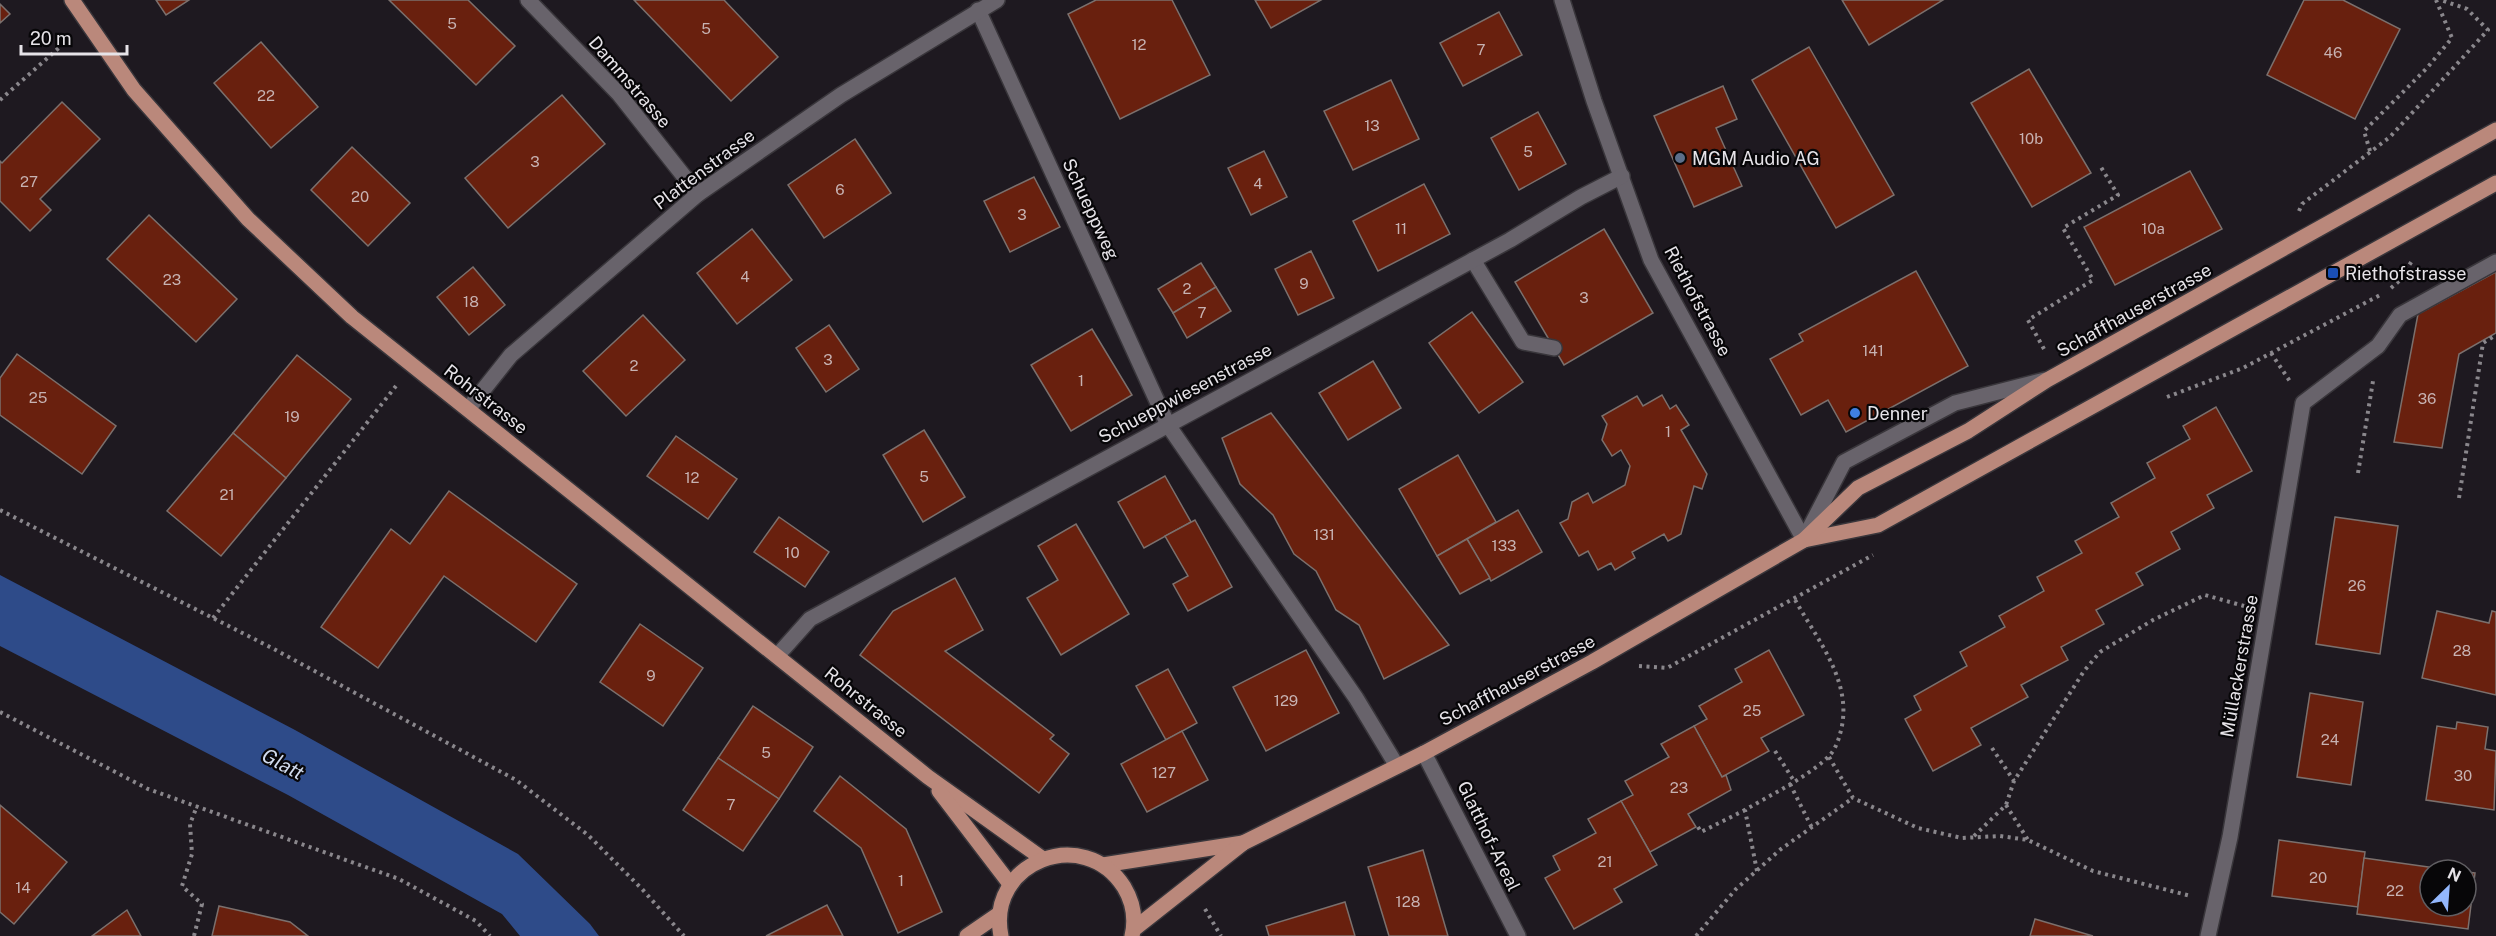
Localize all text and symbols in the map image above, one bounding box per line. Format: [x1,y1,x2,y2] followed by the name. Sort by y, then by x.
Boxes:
[447,15,457,32] house number: 5
[21,18,128,56] scale bar
[701,20,711,37] house number: 5
[30,28,72,49] text: 20 m
[585,32,675,132] street label: Dammstrasse
[1131,36,1147,53] house number: 12
[1476,41,1486,58] house number: 7
[2324,44,2342,61] house number: 46
[257,87,275,104] house number: 22
[1364,117,1380,134] house number: 13
[650,124,758,214] street label: Plattenstrasse
[2019,130,2043,147] house number: 10b
[1523,143,1533,160] house number: 5
[1692,148,1820,169] place label: MGM Audio AG
[1673,151,1687,165] marker: MGM Audio AG
[530,153,540,170] house number: 3
[1058,155,1124,263] street label: Schueppweg
[20,173,38,190] house number: 27
[1253,175,1263,192] house number: 4
[835,181,845,198] house number: 6
[351,188,369,205] house number: 20
[1017,206,1027,223] house number: 3
[1395,220,1407,237] house number: 11
[2141,220,2165,237] house number: 10a
[1660,242,1736,360] street label: Riethofstrasse
[2053,259,2215,361] street label: Schaffhauserstrasse
[2345,263,2466,284] place label: Riethofstrasse
[2326,266,2340,280] marker: Riethofstrasse
[740,268,750,285] house number: 4
[163,271,181,288] house number: 23
[1299,275,1309,292] house number: 9
[1183,280,1192,297] house number: 2
[1579,289,1589,306] house number: 3
[463,293,479,310] house number: 18
[1197,304,1207,321] house number: 7
[1095,338,1275,448] street label: Schueppwiesenstrasse
[1862,342,1884,359] house number: 141
[823,351,833,368] house number: 3
[630,357,639,374] house number: 2
[440,360,532,438] street label: Rohrstrasse
[1078,372,1084,389] house number: 1
[29,389,47,406] house number: 25
[2418,390,2436,407] house number: 36
[1867,403,1928,424] place label: Denner
[1848,406,1862,420] marker: Denner
[284,408,300,425] house number: 19
[1665,423,1671,440] house number: 1
[919,468,929,485] house number: 5
[684,469,700,486] house number: 12
[219,486,235,503] house number: 21
[1313,526,1335,543] house number: 131
[1492,537,1516,554] house number: 133
[784,544,800,561] house number: 10
[2348,577,2366,594] house number: 26
[2216,593,2262,739] street label: Müllackerstrasse
[1435,630,1599,730] street label: Schaffhauserstrasse
[2453,642,2471,659] house number: 28
[820,662,912,742] street label: Rohrstrasse
[646,667,656,684] house number: 9
[1274,692,1298,709] house number: 129
[1743,702,1761,719] house number: 25
[2321,731,2339,748] house number: 24
[258,743,309,785] water label: Glatt
[761,744,771,761] house number: 5
[1152,764,1176,781] house number: 127
[2454,767,2472,784] house number: 30
[1453,778,1525,894] street label: Glatthof-Areal
[1670,779,1688,796] house number: 23
[726,796,736,813] house number: 7
[1597,853,1613,870] house number: 21
[2418,858,2478,918] north arrow
[2444,864,2464,886] text: N
[2309,869,2327,886] house number: 20
[898,872,904,889] house number: 1
[15,879,31,896] house number: 14
[2386,882,2404,899] house number: 22
[1396,893,1420,910] house number: 128

